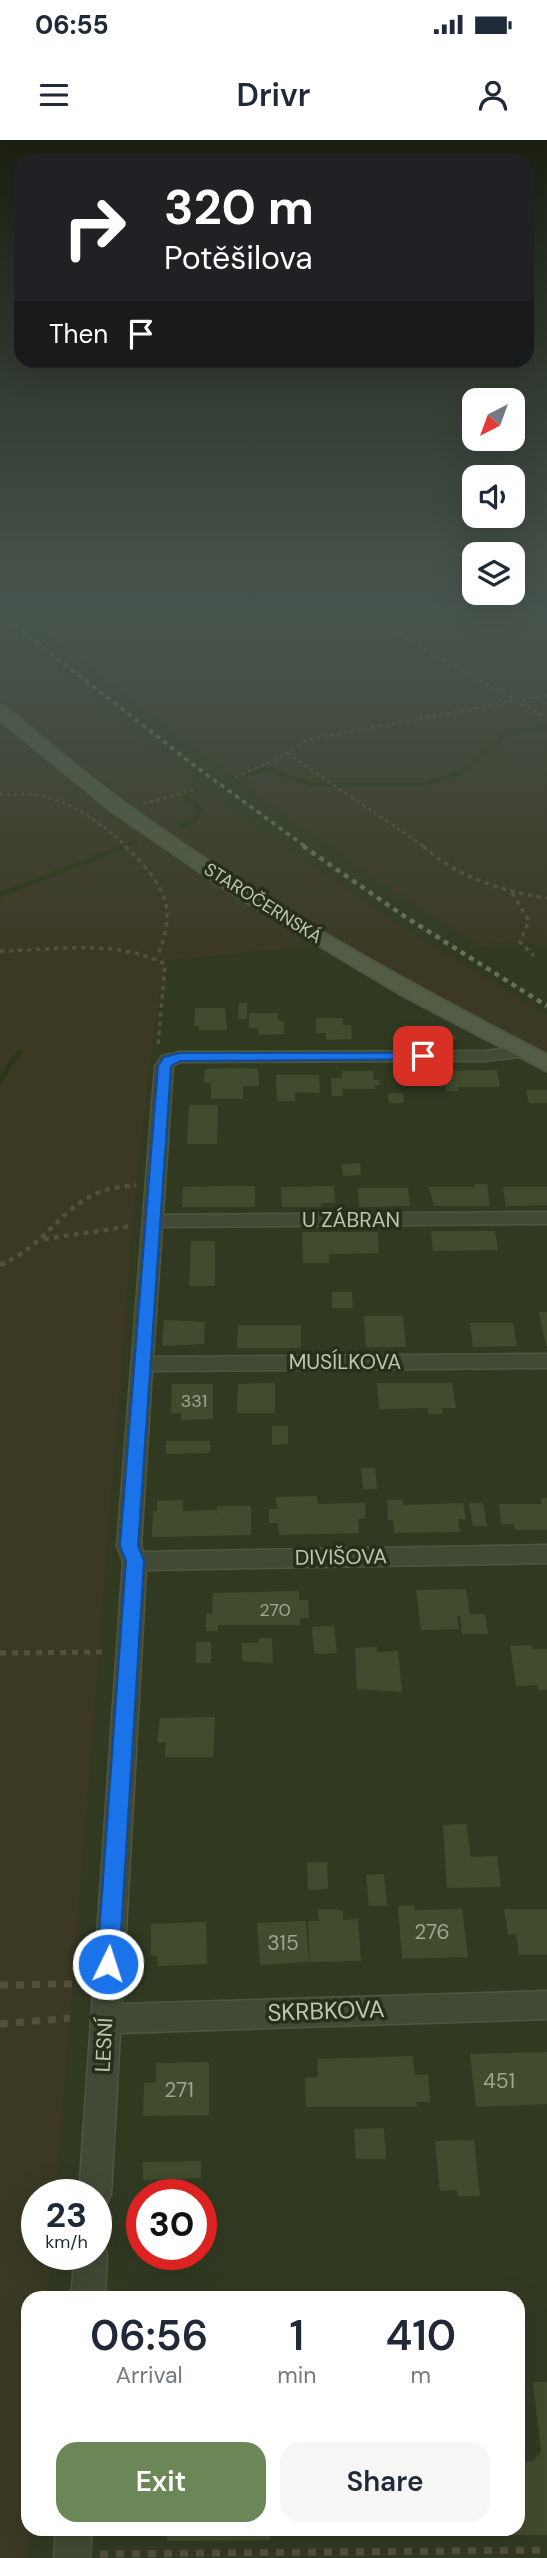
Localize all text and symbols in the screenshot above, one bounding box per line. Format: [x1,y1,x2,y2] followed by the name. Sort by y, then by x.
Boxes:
[35,8,109,42] text: 06:55
[236,74,311,116] text: Drivr
[35,76,73,114] icon: menu
[474,76,512,114] icon: person
[164,175,314,239] text: 320 m
[49,182,140,273] icon: right
[164,237,313,279] text: Potěšilova
[122,315,160,353] icon: arrive
[49,317,108,351] text: Then
[462,388,525,452] north arrow
[462,388,525,605] map controls
[462,465,525,528] button: sound
[462,542,525,605] button: layers
[200,857,326,949] street label: STAROČERNSKÁ
[393,1026,453,1086] pin
[404,1037,442,1075] icon: arrive
[302,1206,400,1234] street label: U ZÁBRAN
[289,1348,401,1376] street label: MUSÍLKOVA
[181,1389,207,1413] house number: 331
[295,1542,387,1572] street label: DIVIŠOVA
[259,1598,291,1622] house number: 270
[414,1918,450,1946] house number: 276
[71,1927,145,2001] position arrow
[267,1929,299,1957] house number: 315
[267,1993,385,2028] street label: SKRBKOVA
[89,2017,119,2073] street label: LESNÍ
[483,2067,515,2095] house number: 451
[164,2076,194,2104] house number: 271
[126,2179,217,2270] speed limit sign: 30
[46,2192,87,2238] text: 23
[45,2230,88,2254] text: km/h
[90,2308,208,2363] text: 06:56
[290,2308,304,2363] text: 1
[385,2308,456,2363] text: 410
[116,2360,183,2390] text: Arrival
[277,2360,316,2390] text: min
[410,2360,431,2390] text: m
[56,2442,266,2522] button: Exit
[280,2442,490,2522] button: Share

